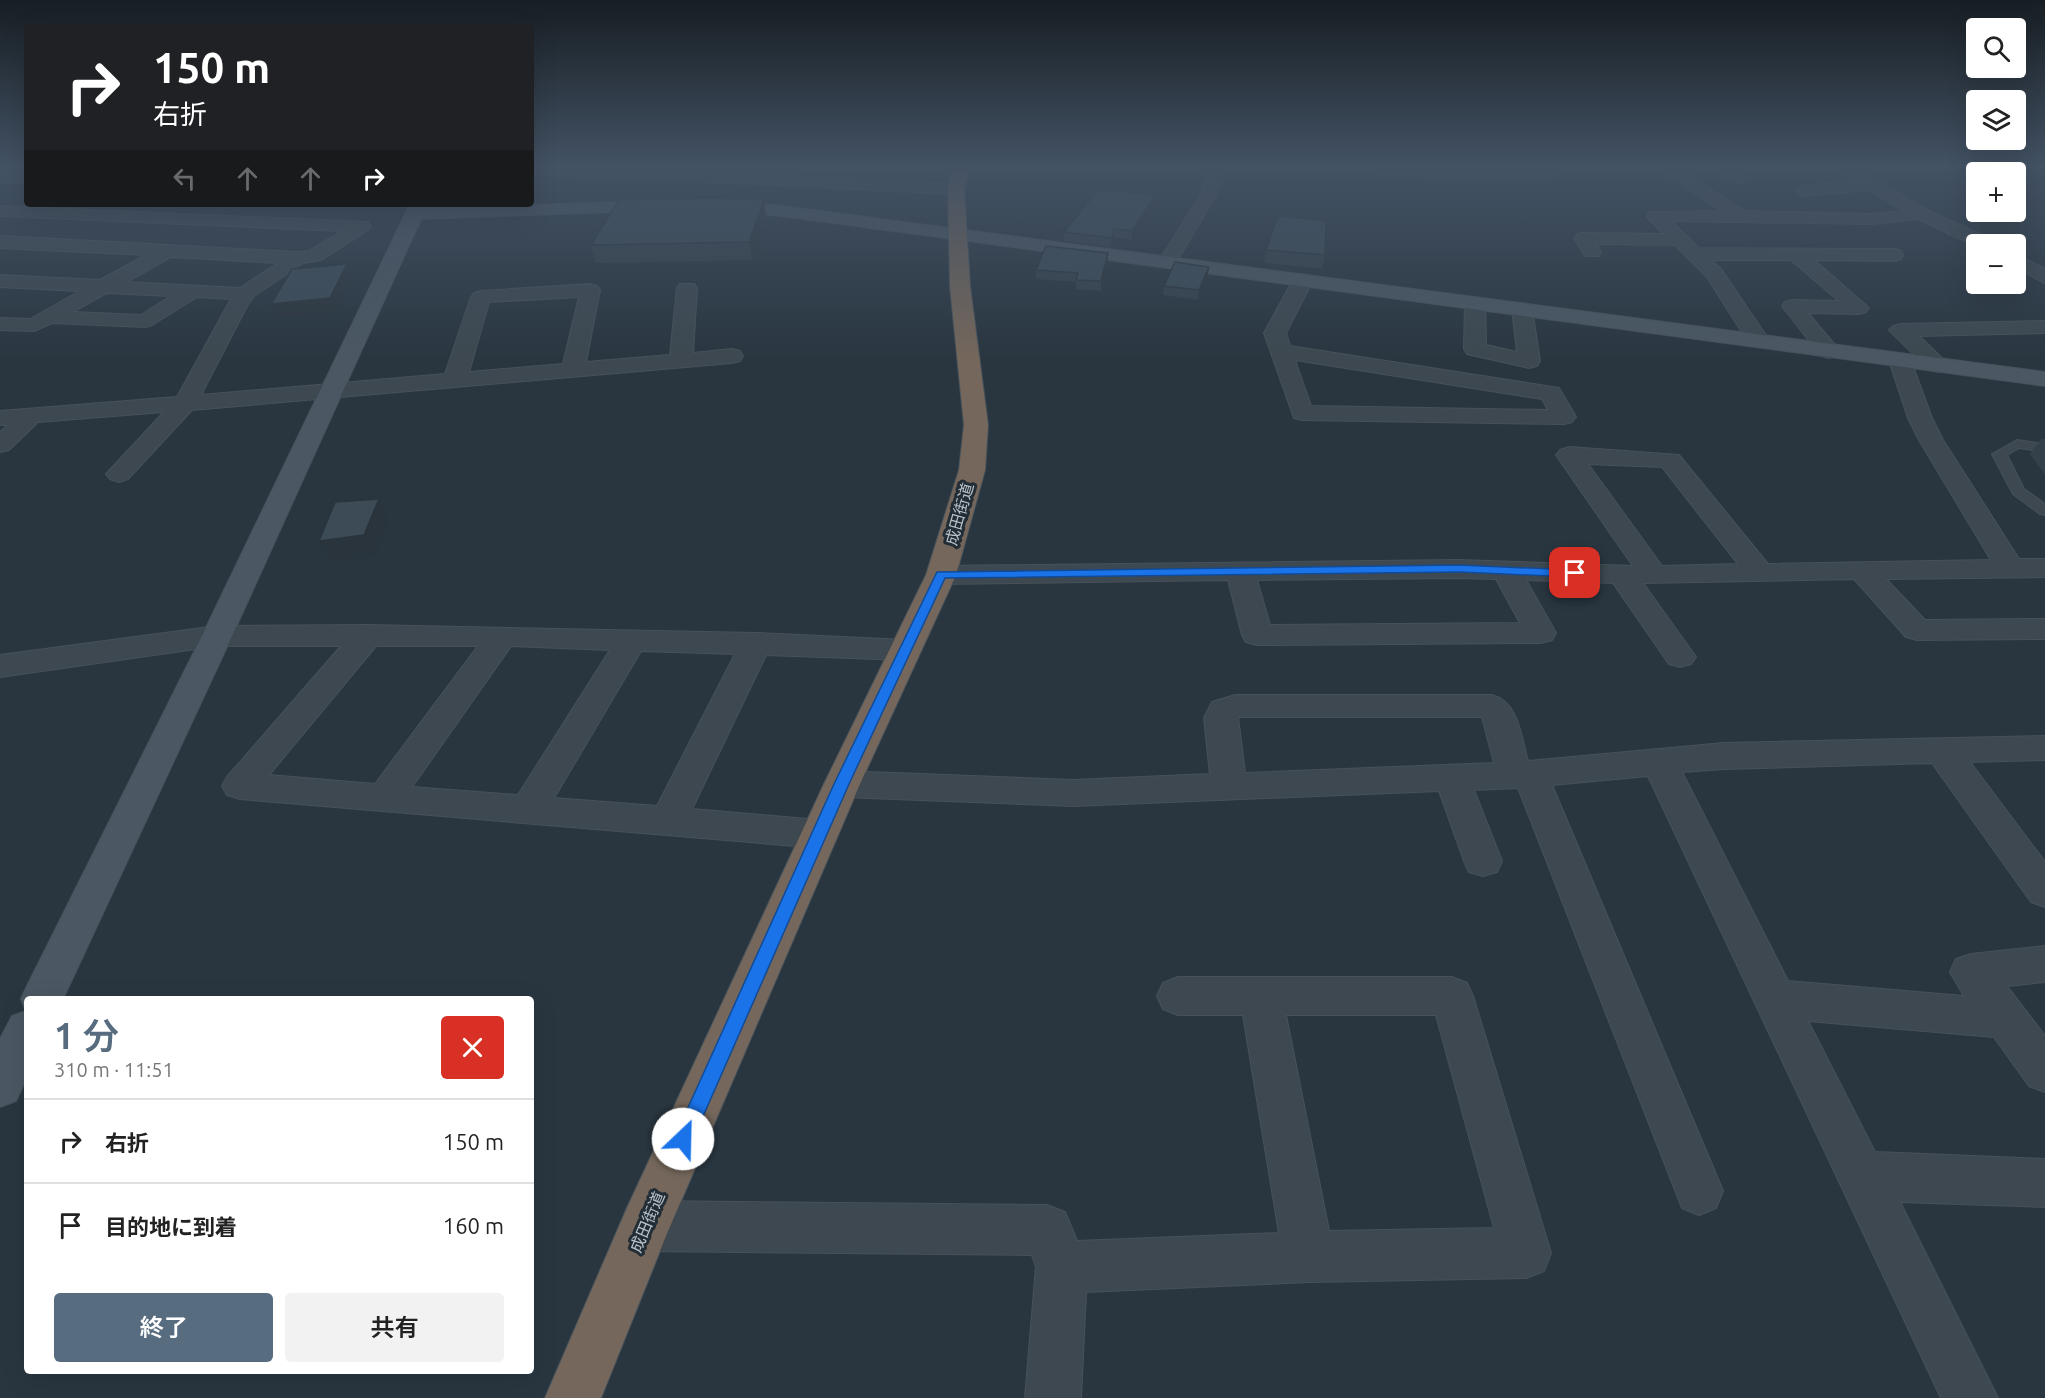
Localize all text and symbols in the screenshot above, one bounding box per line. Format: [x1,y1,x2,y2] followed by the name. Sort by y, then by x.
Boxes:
[1966,18,2026,294] map controls
[1966,18,2026,78] button: search
[153,44,270,91] text: 150 m
[54,48,132,126] icon: right
[1966,90,2026,150] button: layers
[153,99,207,129] text: 右折
[168,162,201,195] icon: left
[231,162,264,195] icon: ahead
[294,162,327,195] icon: ahead
[357,162,390,195] icon: right
[1966,162,2026,222] button: +
[1966,234,2026,294] button: −
[942,481,976,547] street label: 成田街道
[1549,547,1600,598] pin
[1558,556,1591,589] icon: arrive
[54,1015,119,1056] text: 1 分
[441,1016,504,1079] button: close
[54,1058,174,1081] text: 310 m · 11:51
[651,1107,715,1171] position arrow
[54,1125,87,1158] icon: right
[443,1129,504,1154] text: 150 m
[105,1130,149,1155] text: 右折
[626,1189,668,1255] street label: 成田街道
[54,1209,87,1242] icon: arrive
[443,1213,504,1238] text: 160 m
[105,1214,237,1239] text: 目的地に到着
[54,1293,273,1362] button: 終了
[285,1293,504,1362] button: 共有

